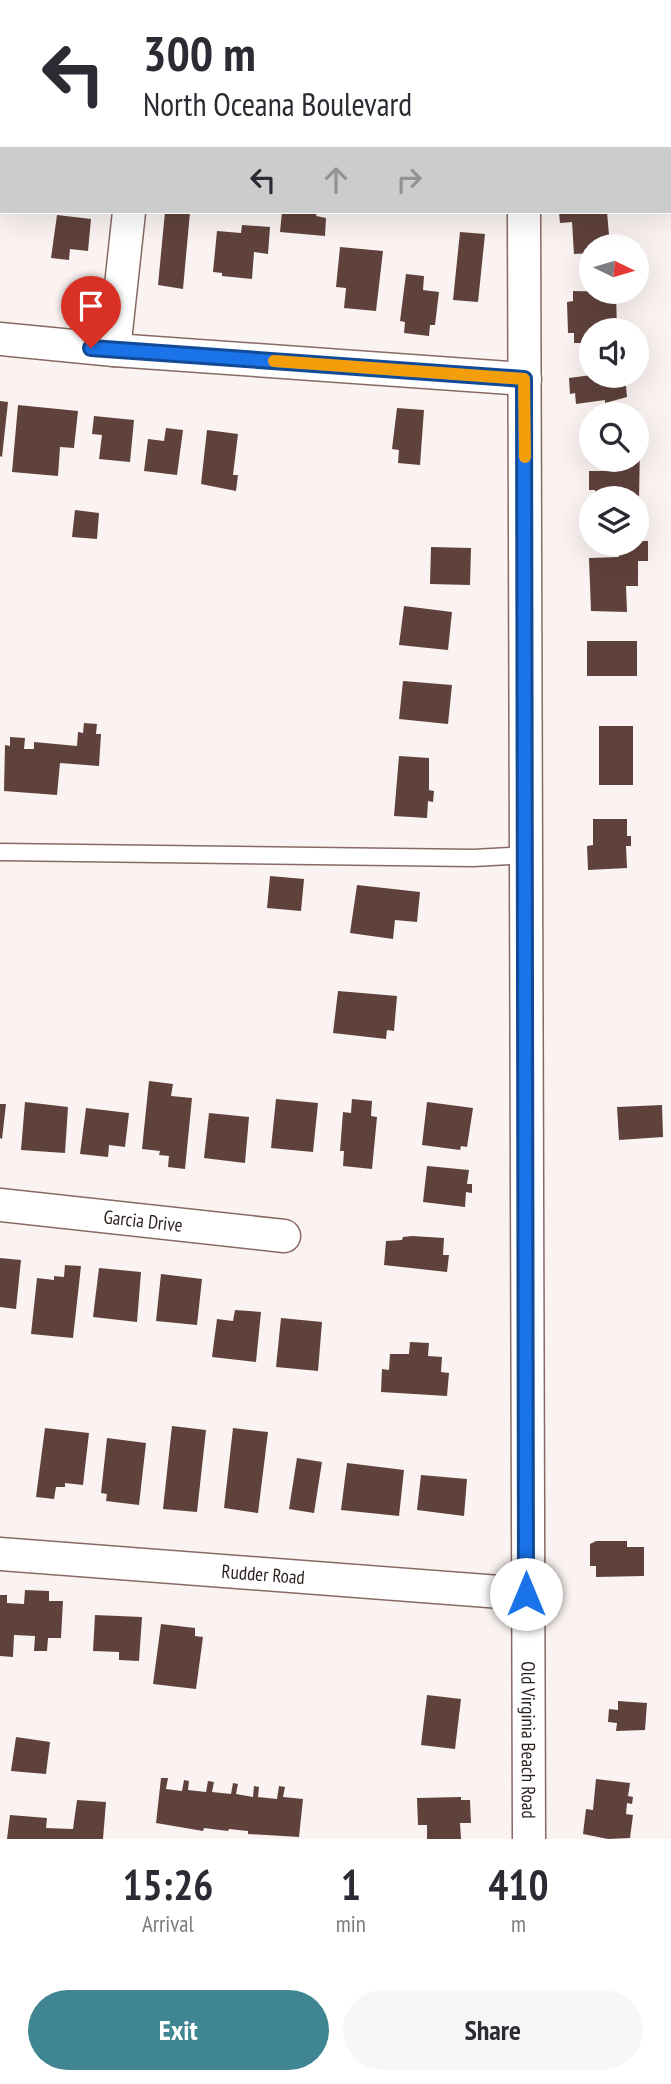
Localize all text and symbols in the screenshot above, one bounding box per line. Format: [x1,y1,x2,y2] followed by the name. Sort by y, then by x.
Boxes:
[143,21,256,85] text: 300 m
[28,28,119,119] icon: left
[143,83,412,125] text: North Oceana Boulevard
[244,161,282,199] icon: left
[317,161,355,199] icon: ahead
[390,161,428,199] icon: right
[579,234,649,304] north arrow
[579,234,649,556] map controls
[61,276,121,348] pin
[72,287,110,325] icon: arrive
[579,318,649,388] button: sound
[579,402,649,472] button: search
[579,486,649,556] button: layers
[102,1204,184,1237] street label: Garcia Drive
[489,1557,563,1631] position arrow
[221,1559,306,1589] street label: Rudder Road
[516,1661,541,1819] street label: Old Virginia Beach Road
[122,1857,213,1912] text: 15:26
[341,1857,361,1912] text: 1
[488,1857,549,1912] text: 410
[142,1909,194,1938] text: Arrival
[336,1909,366,1938] text: min
[511,1909,526,1938] text: m
[28,1990,329,2070] button: Exit
[343,1990,643,2070] button: Share

